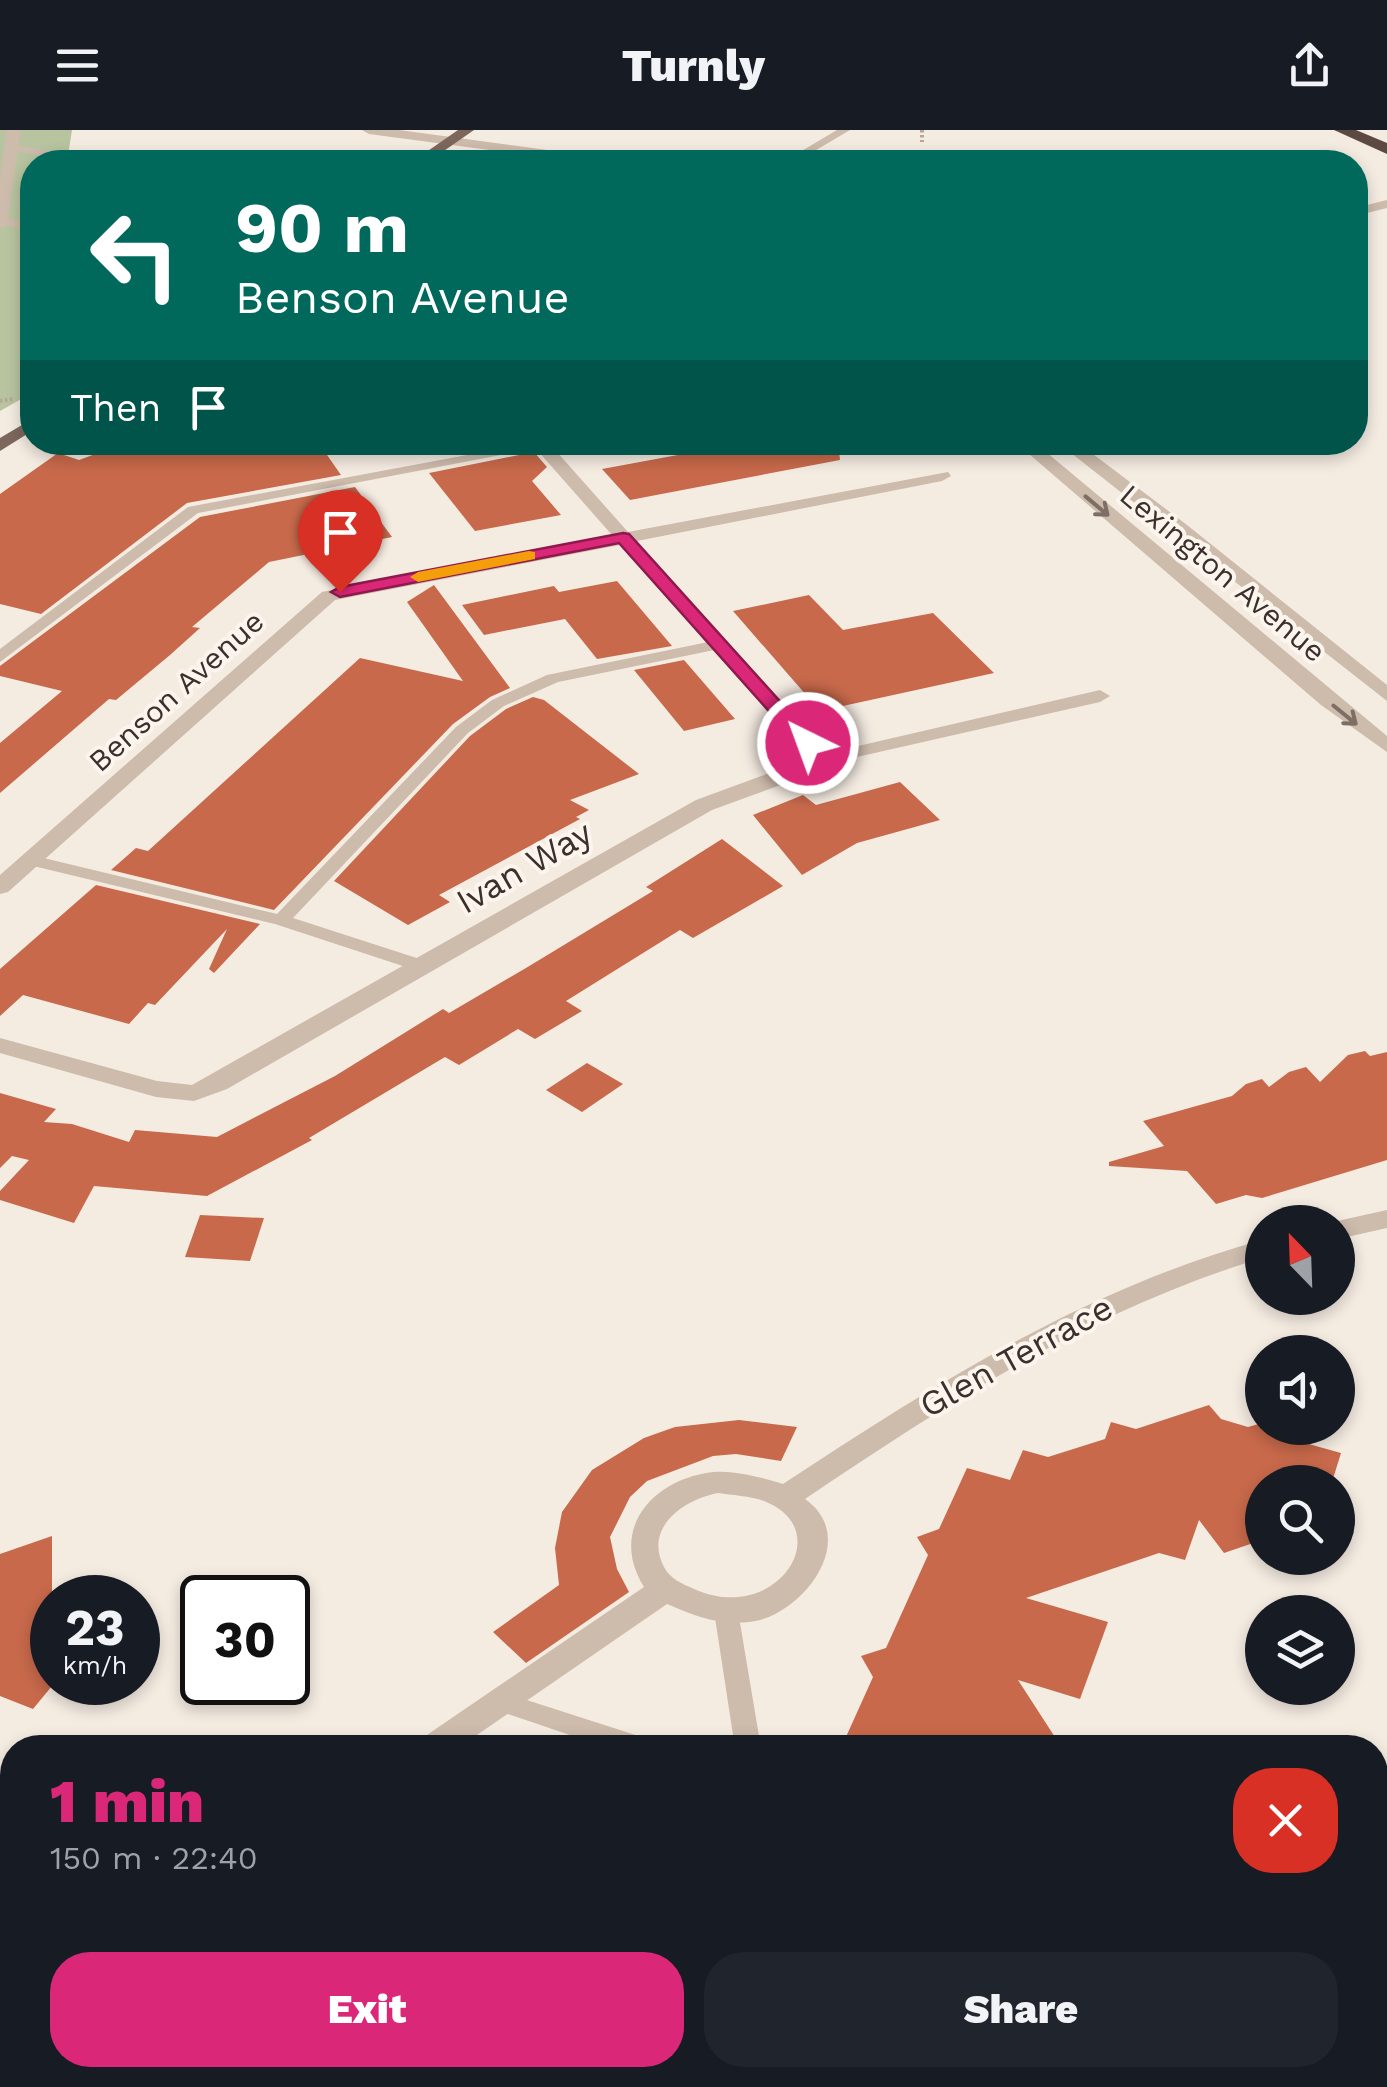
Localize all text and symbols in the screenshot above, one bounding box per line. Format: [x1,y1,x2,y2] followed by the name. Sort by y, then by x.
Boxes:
[50,38,105,93] icon: menu
[1282,38,1337,93] icon: share
[622,39,765,92] text: Turnly
[235,187,409,269] text: 90 m
[70,190,200,320] icon: left
[235,271,570,324] text: Benson Avenue
[181,380,236,435] icon: arrive
[70,386,161,430] text: Then
[1113,477,1333,669] street label: Lexington Avenue
[298,490,383,593] pin
[1084,494,1109,517] one-way arrow
[313,505,368,560] icon: arrive
[81,603,271,779] street label: Benson Avenue
[756,691,860,795] position arrow
[1332,704,1358,726] one-way arrow
[449,811,599,923] street label: Ivan Way
[1245,1205,1355,1315] north arrow
[1245,1205,1355,1705] map controls
[912,1286,1120,1426] street label: Glen Terrace
[1245,1335,1355,1445] button: sound
[1245,1465,1355,1575] button: search
[180,1575,310,1705] speed limit sign: 30
[1245,1595,1355,1705] button: layers
[65,1598,125,1657] text: 23
[63,1651,127,1680] text: km/h
[50,1766,204,1837] text: 1 min
[1233,1768,1338,1873] button: close
[50,1839,258,1877] text: 150 m · 22:40
[50,1952,684,2067] button: Exit
[704,1952,1338,2067] button: Share

